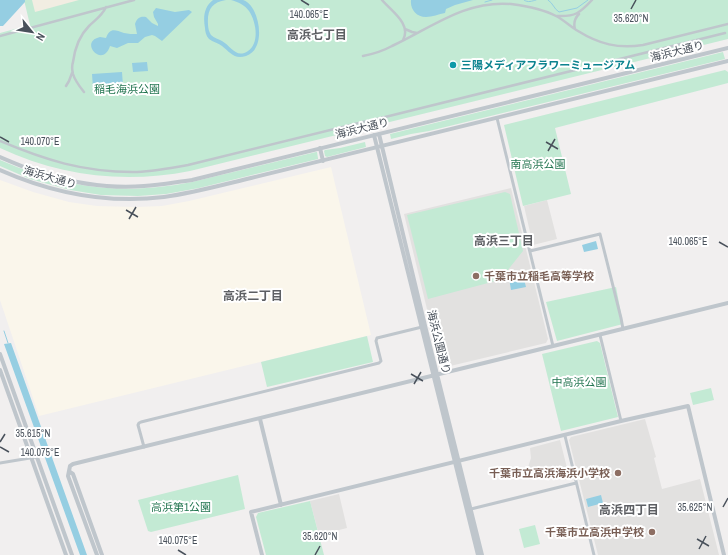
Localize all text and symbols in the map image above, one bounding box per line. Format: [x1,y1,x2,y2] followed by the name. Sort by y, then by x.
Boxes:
[289,8,329,21] text: 140.065°E
[12,12,52,52] north arrow
[614,12,649,25] text: 35.620°N
[287,27,347,43] district label: 高浜七丁目
[33,31,48,43] text: N
[649,38,705,64] street label: 海浜大通り
[461,58,635,72] place label: 三陽メディアフラワーミュージアム
[448,60,458,70] marker: 三陽メディアフラワーミュージアム
[94,82,160,96] park label: 稲毛海浜公園
[334,115,390,141] street label: 海浜大通り
[20,135,60,148] text: 140.070°E
[511,157,566,171] park label: 南高浜公園
[22,163,78,191] street label: 海浜大通り
[474,233,534,249] district label: 高浜三丁目
[668,235,708,248] text: 140.065°E
[484,269,594,283] place label: 千葉市立稲毛高等学校
[471,271,481,281] marker: 千葉市立稲毛高等学校
[223,288,283,304] district label: 高浜二丁目
[424,308,454,376] street label: 海浜公園通り
[552,375,607,389] park label: 中高浜公園
[16,427,51,440] text: 35.615°N
[20,446,60,459] text: 140.075°E
[489,466,610,480] place label: 千葉市立高浜海浜小学校
[613,468,623,478] marker: 千葉市立高浜海浜小学校
[151,500,211,514] park label: 高浜第1公園
[678,501,713,514] text: 35.625°N
[599,502,659,518] district label: 高浜四丁目
[545,525,644,539] place label: 千葉市立高浜中学校
[647,527,657,537] marker: 千葉市立高浜中学校
[303,530,338,543] text: 35.620°N
[158,534,198,547] text: 140.075°E

